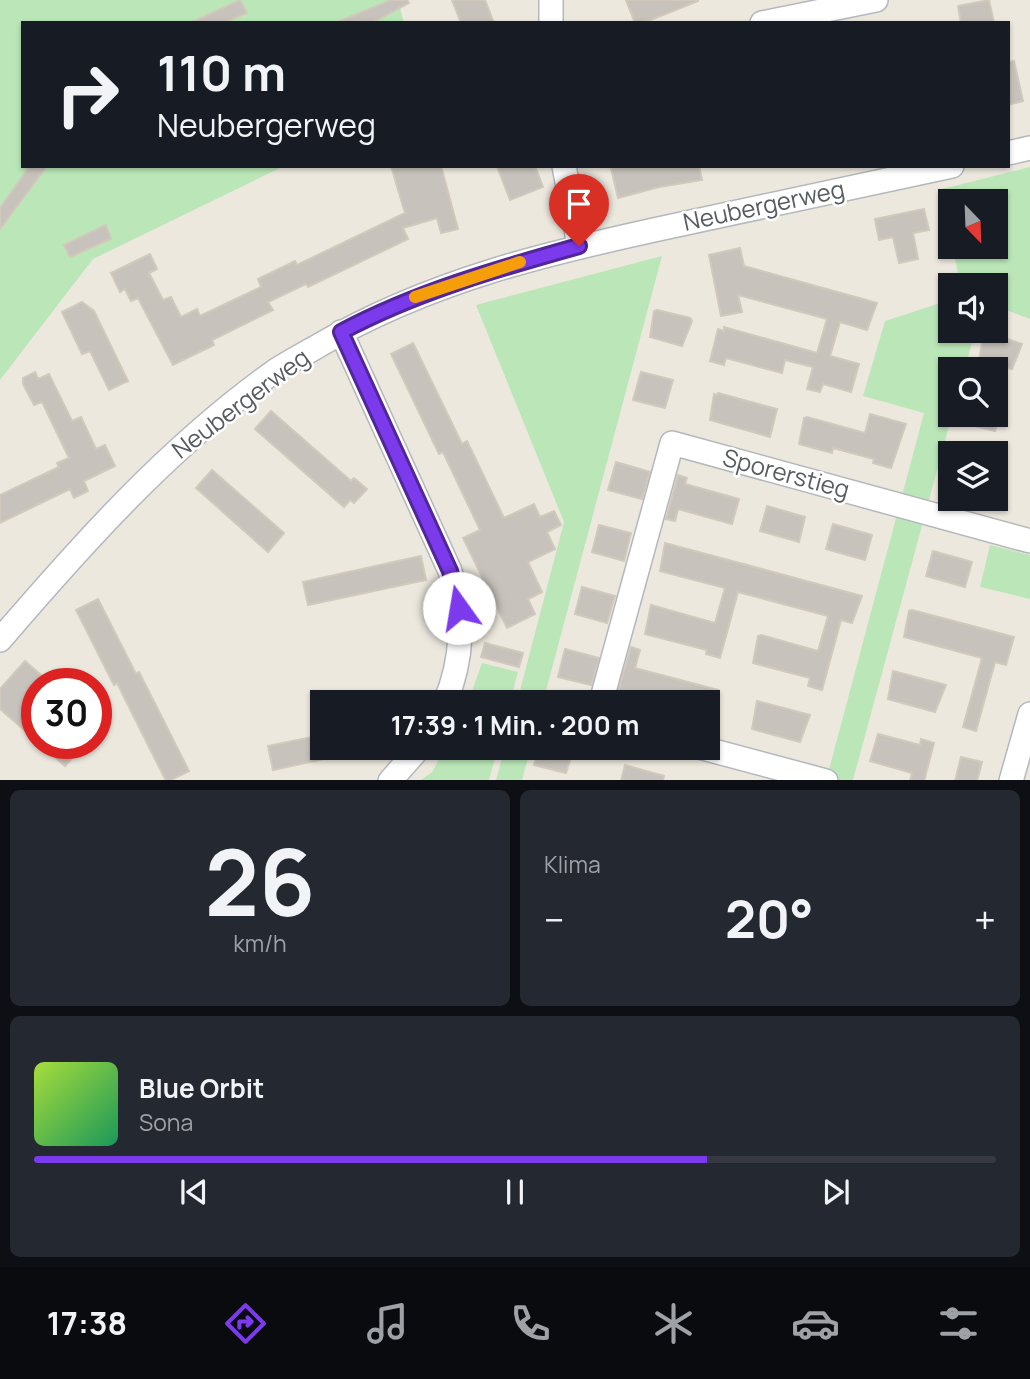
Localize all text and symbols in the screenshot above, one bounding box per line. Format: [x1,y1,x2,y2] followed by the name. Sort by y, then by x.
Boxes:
[157,39,286,106] text: 110 m
[42,49,133,140] icon: right
[157,103,376,147] text: Neubergerweg
[680,171,847,238] street label: Neubergerweg
[549,174,609,246] pin
[560,185,598,223] icon: arrive
[938,189,1008,259] north arrow
[938,189,1008,511] map controls
[938,273,1008,343] button: sound
[165,340,316,465] street label: Neubergerweg
[938,357,1008,427] button: search
[719,440,853,505] street label: Sporerstieg
[938,441,1008,511] button: layers
[422,571,496,645] position arrow
[21,668,112,759] speed limit sign: 30
[391,707,639,743] text: 17:39 · 1 Min. · 200 m
[205,819,315,943] text: 26
[544,848,601,880] text: Klima
[725,883,814,954] text: 20°
[544,893,565,945] text: −
[974,893,996,945] text: +
[233,927,287,959] text: km/h
[139,1070,264,1106] text: Blue Orbit
[139,1106,193,1138] text: Sona
[175,1173,213,1211] icon: previous
[496,1173,534,1211] icon: pause
[817,1173,855,1211] icon: next
[221,1299,270,1348] icon: directions
[363,1299,412,1348] icon: music
[506,1299,555,1348] icon: phone
[649,1299,698,1348] icon: climate
[791,1299,840,1348] icon: car
[934,1299,983,1348] icon: filters
[47,1301,127,1345] text: 17:38

